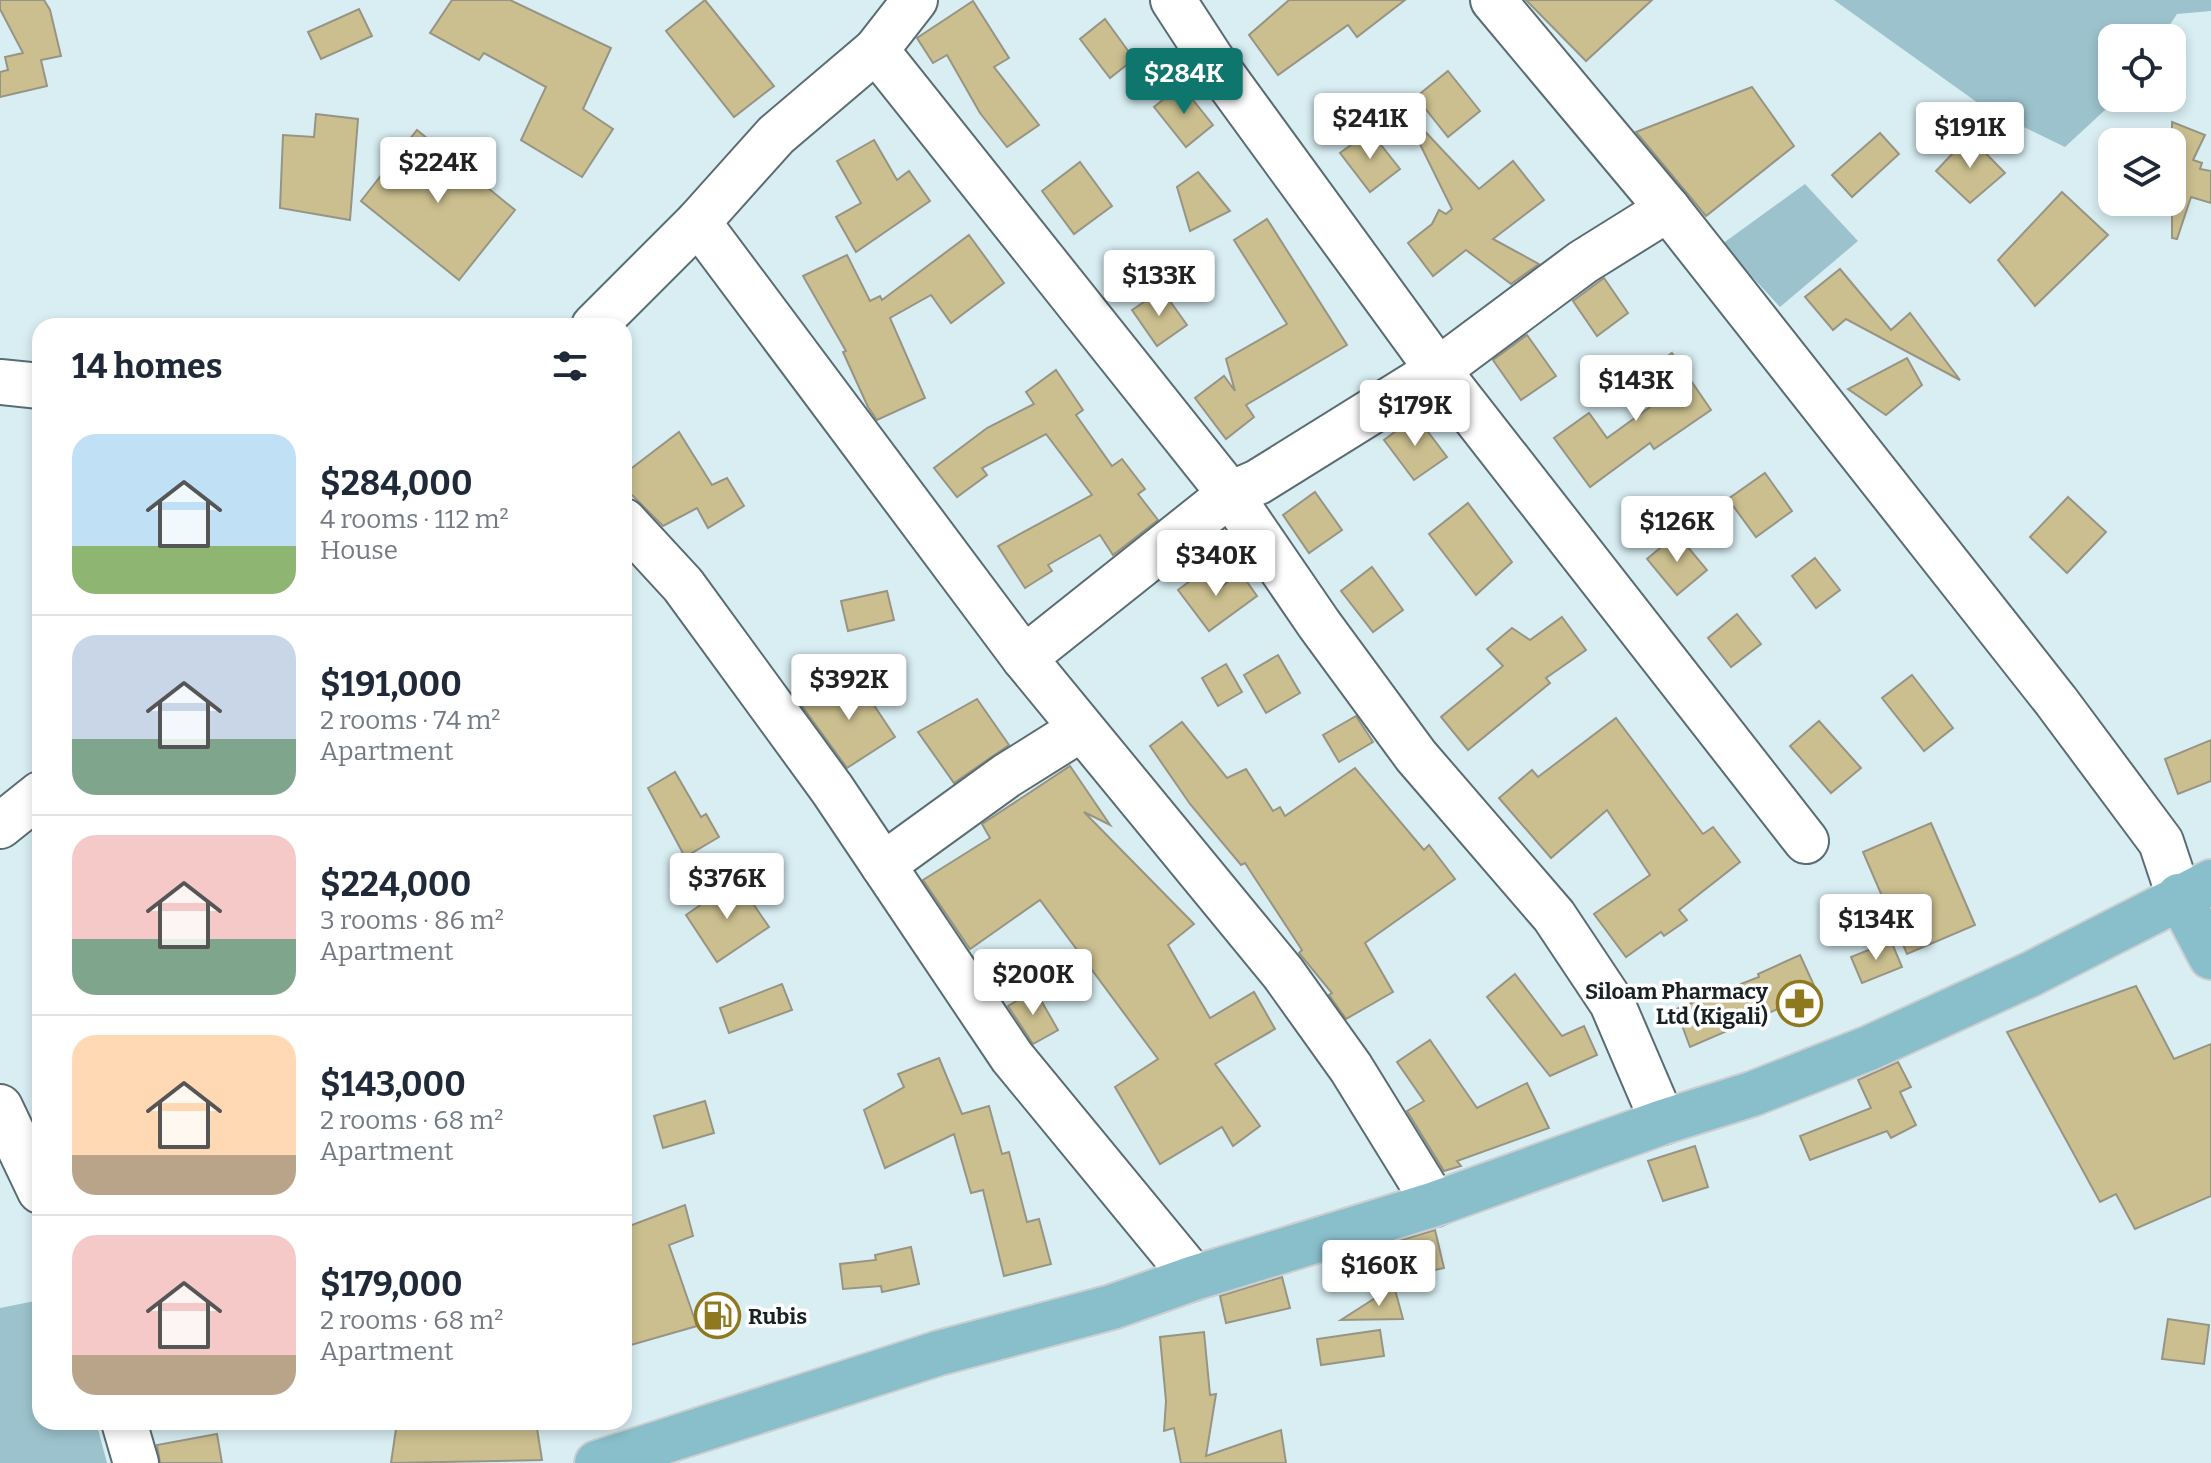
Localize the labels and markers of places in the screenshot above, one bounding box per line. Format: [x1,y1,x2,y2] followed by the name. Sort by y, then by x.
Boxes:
[1128,48,1240,116] pin: $284K
[1314,93,1426,161] pin: $241K
[1914,102,2026,170] pin: $191K
[382,137,494,205] pin: $224K
[1103,250,1215,318] pin: $133K
[1580,355,1692,423] pin: $143K
[1359,380,1471,448] pin: $179K
[1621,496,1733,564] pin: $126K
[1160,530,1272,598] pin: $340K
[793,654,905,722] pin: $392K
[671,853,783,921] pin: $376K
[1820,894,1932,962] pin: $134K
[977,949,1089,1017] pin: $200K
[1585,978,1769,1030] place label: Siloam Pharmacy Ltd (Kigali)
[1775,980,1823,1028] pharmacy icon: Siloam Pharmacy Ltd (Kigali)
[1323,1240,1435,1308] pin: $160K
[693,1292,741,1340] fuel station icon: Rubis
[748,1303,807,1330] place label: Rubis

